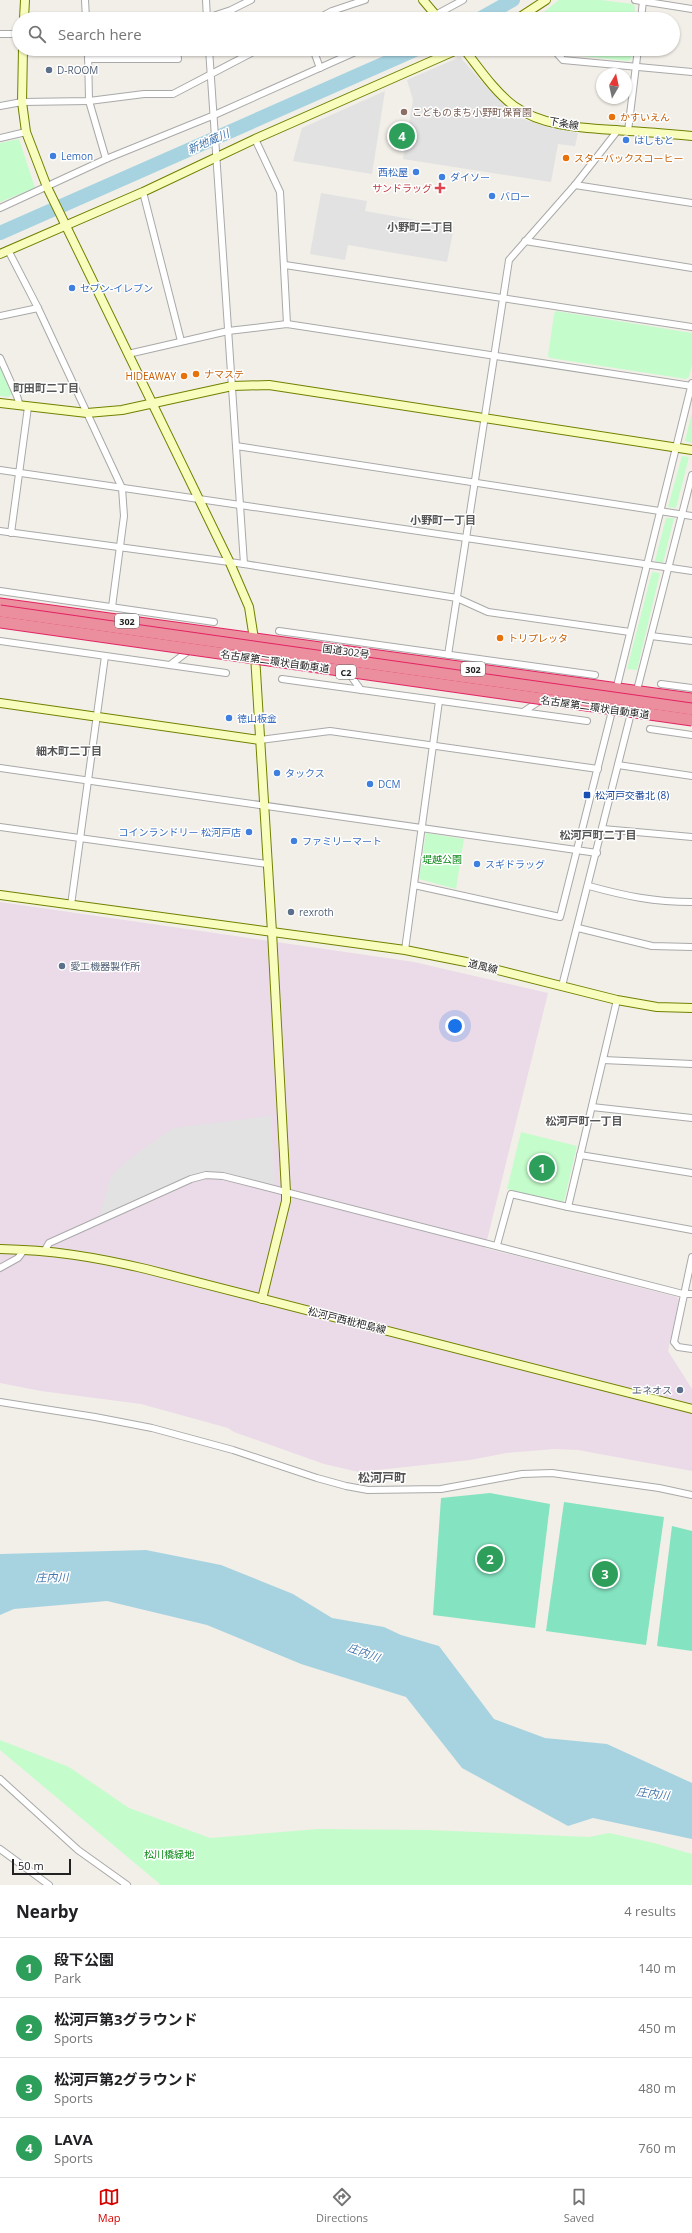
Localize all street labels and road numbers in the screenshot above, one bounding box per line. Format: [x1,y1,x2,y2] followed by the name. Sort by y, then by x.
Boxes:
[548,114,580,132] street label: 下条線
[115,614,139,628] road number: 302
[322,641,370,661] street label: 国道302号
[220,646,330,676] street label: 名古屋第二環状自動車道
[461,662,485,676] road number: 302
[336,665,356,679] road number: C2
[540,692,650,722] street label: 名古屋第二環状自動車道
[467,956,499,976] street label: 道風線
[306,1304,388,1336] street label: 松河戸西枇杷島線

